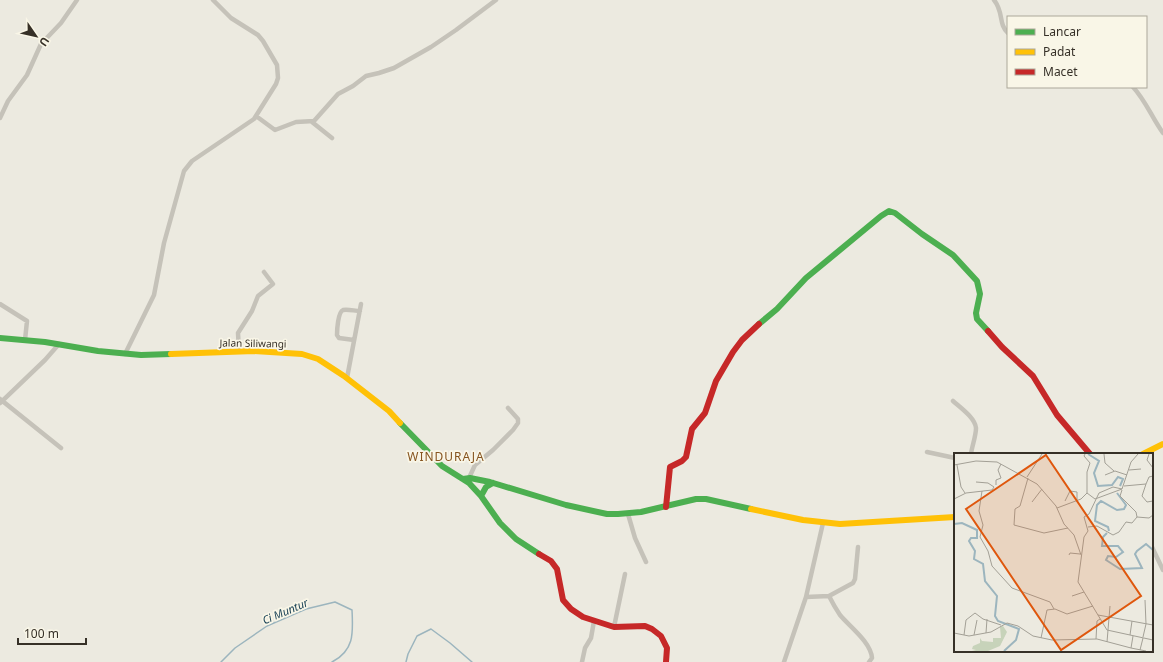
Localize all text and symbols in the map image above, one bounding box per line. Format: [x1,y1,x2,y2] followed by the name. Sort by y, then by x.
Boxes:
[16,16,56,56] north arrow
[1007,16,1147,88] legend
[1043,23,1081,40] text: Lancar
[36,34,53,50] text: U
[1043,43,1076,60] text: Padat
[1043,63,1078,80] text: Macet
[218,335,287,351] street label: Jalan Siliwangi
[407,448,485,465] district label: WINDURAJA
[954,453,1153,652] inset map
[260,594,311,627] water label: Ci Muntur
[18,620,86,646] scale bar
[24,625,59,642] text: 100 m

